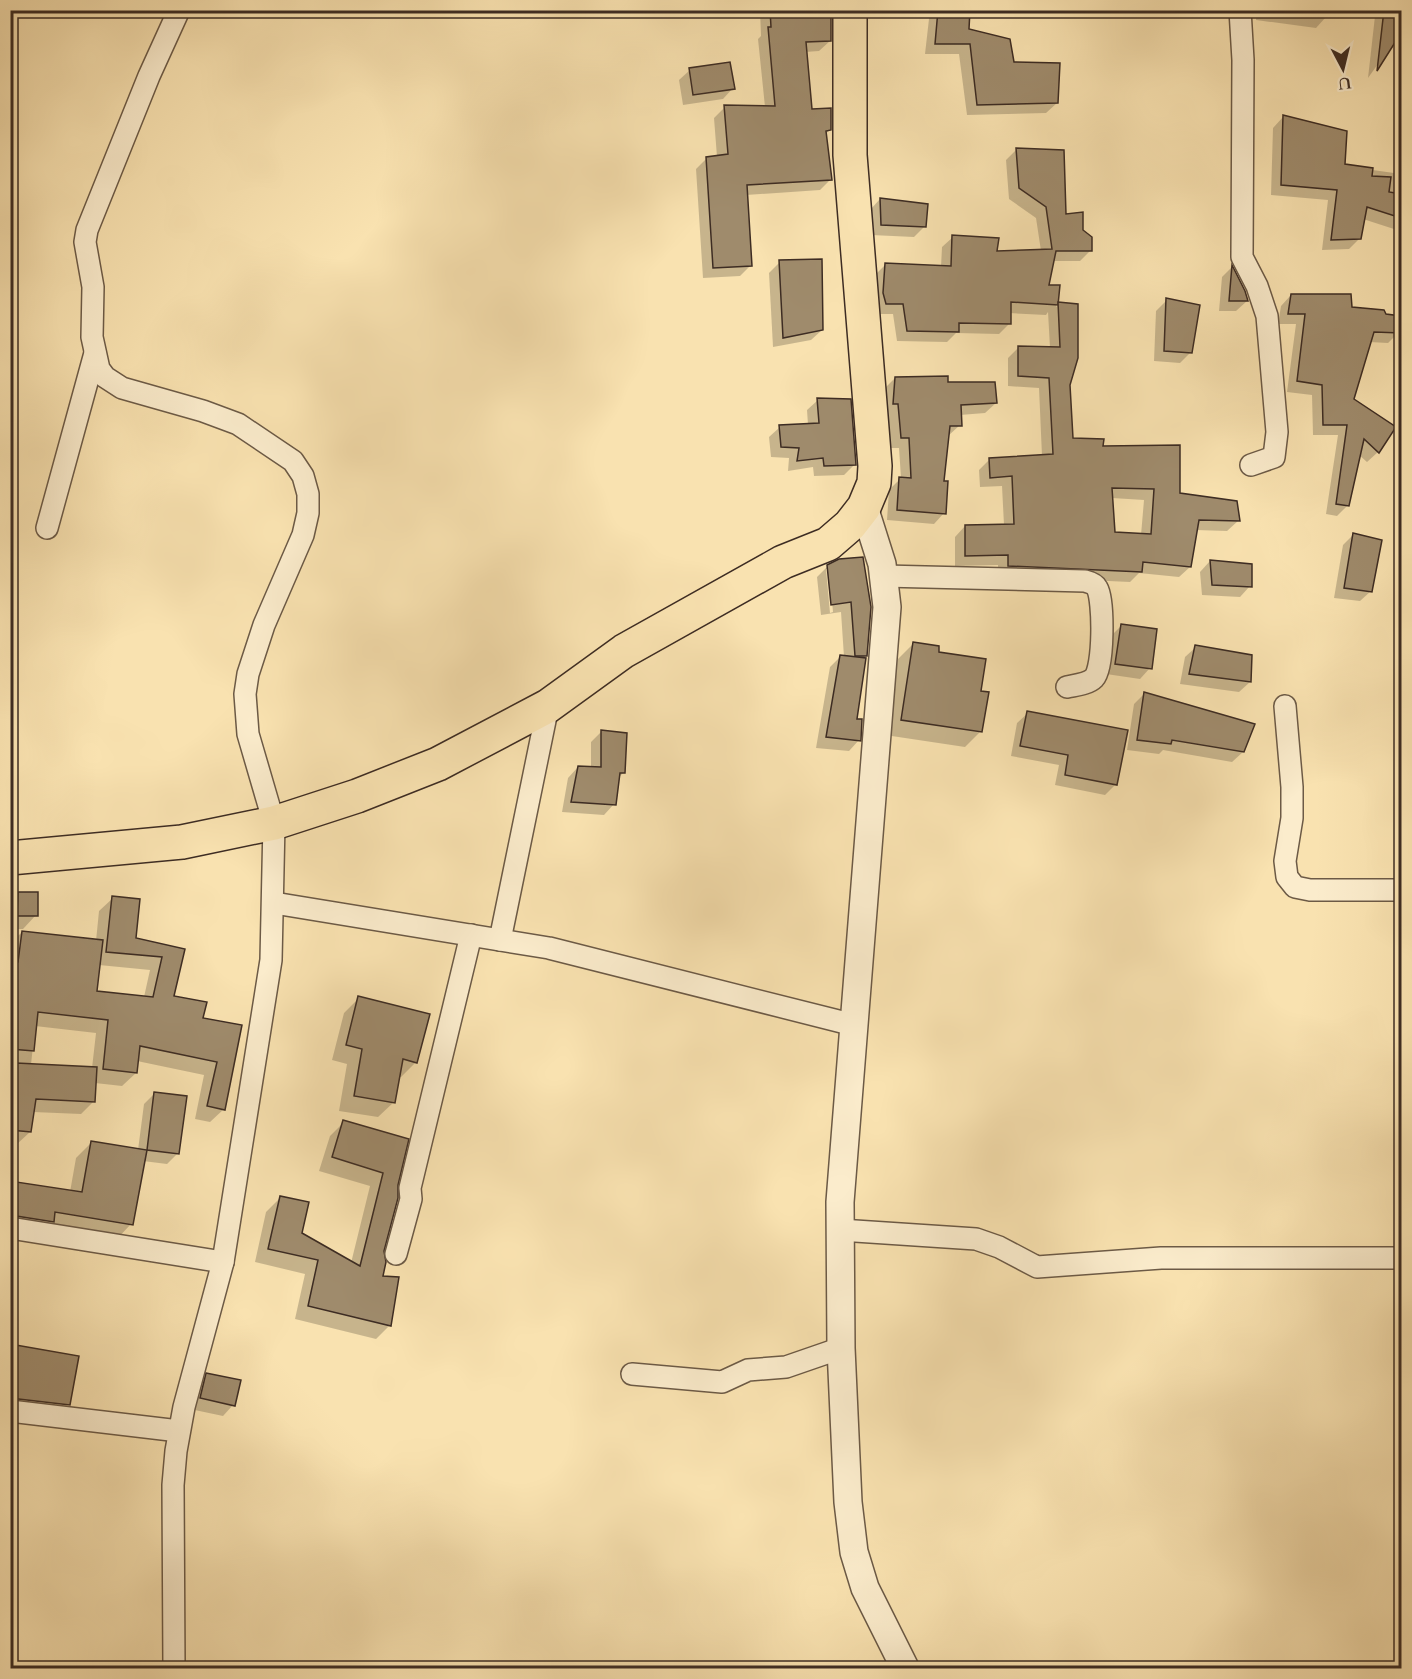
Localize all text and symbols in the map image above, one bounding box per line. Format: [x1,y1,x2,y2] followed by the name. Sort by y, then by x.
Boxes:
[1313,39,1373,99] north arrow
[1337,71,1353,95] text: U

